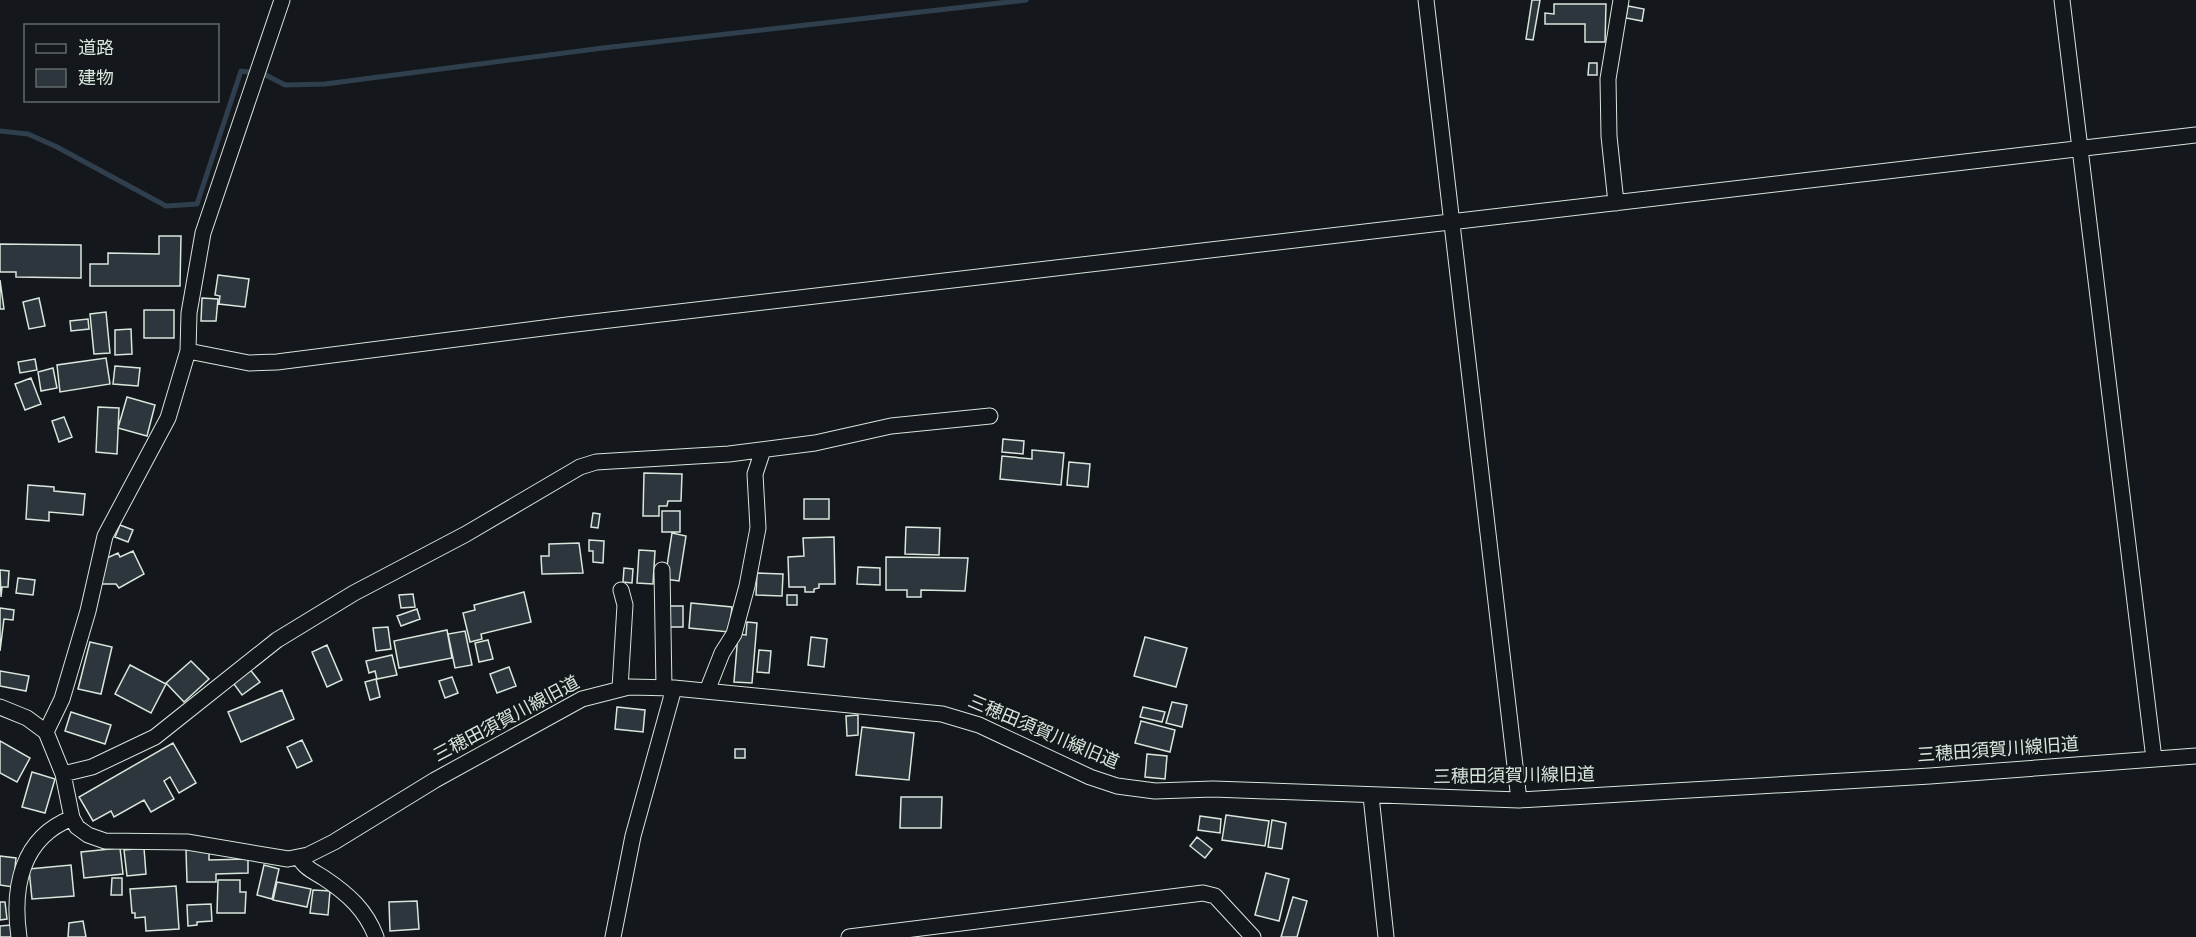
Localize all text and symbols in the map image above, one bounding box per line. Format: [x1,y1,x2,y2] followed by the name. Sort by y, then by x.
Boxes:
[24,24,219,102] legend
[78,38,114,61] text: 道路
[78,68,114,91] text: 建物
[430,672,584,768] street label: 三穂田須賀川線旧道
[964,691,1122,775] street label: 三穂田須賀川線旧道
[1916,734,2080,768] street label: 三穂田須賀川線旧道
[1433,764,1595,790] street label: 三穂田須賀川線旧道

